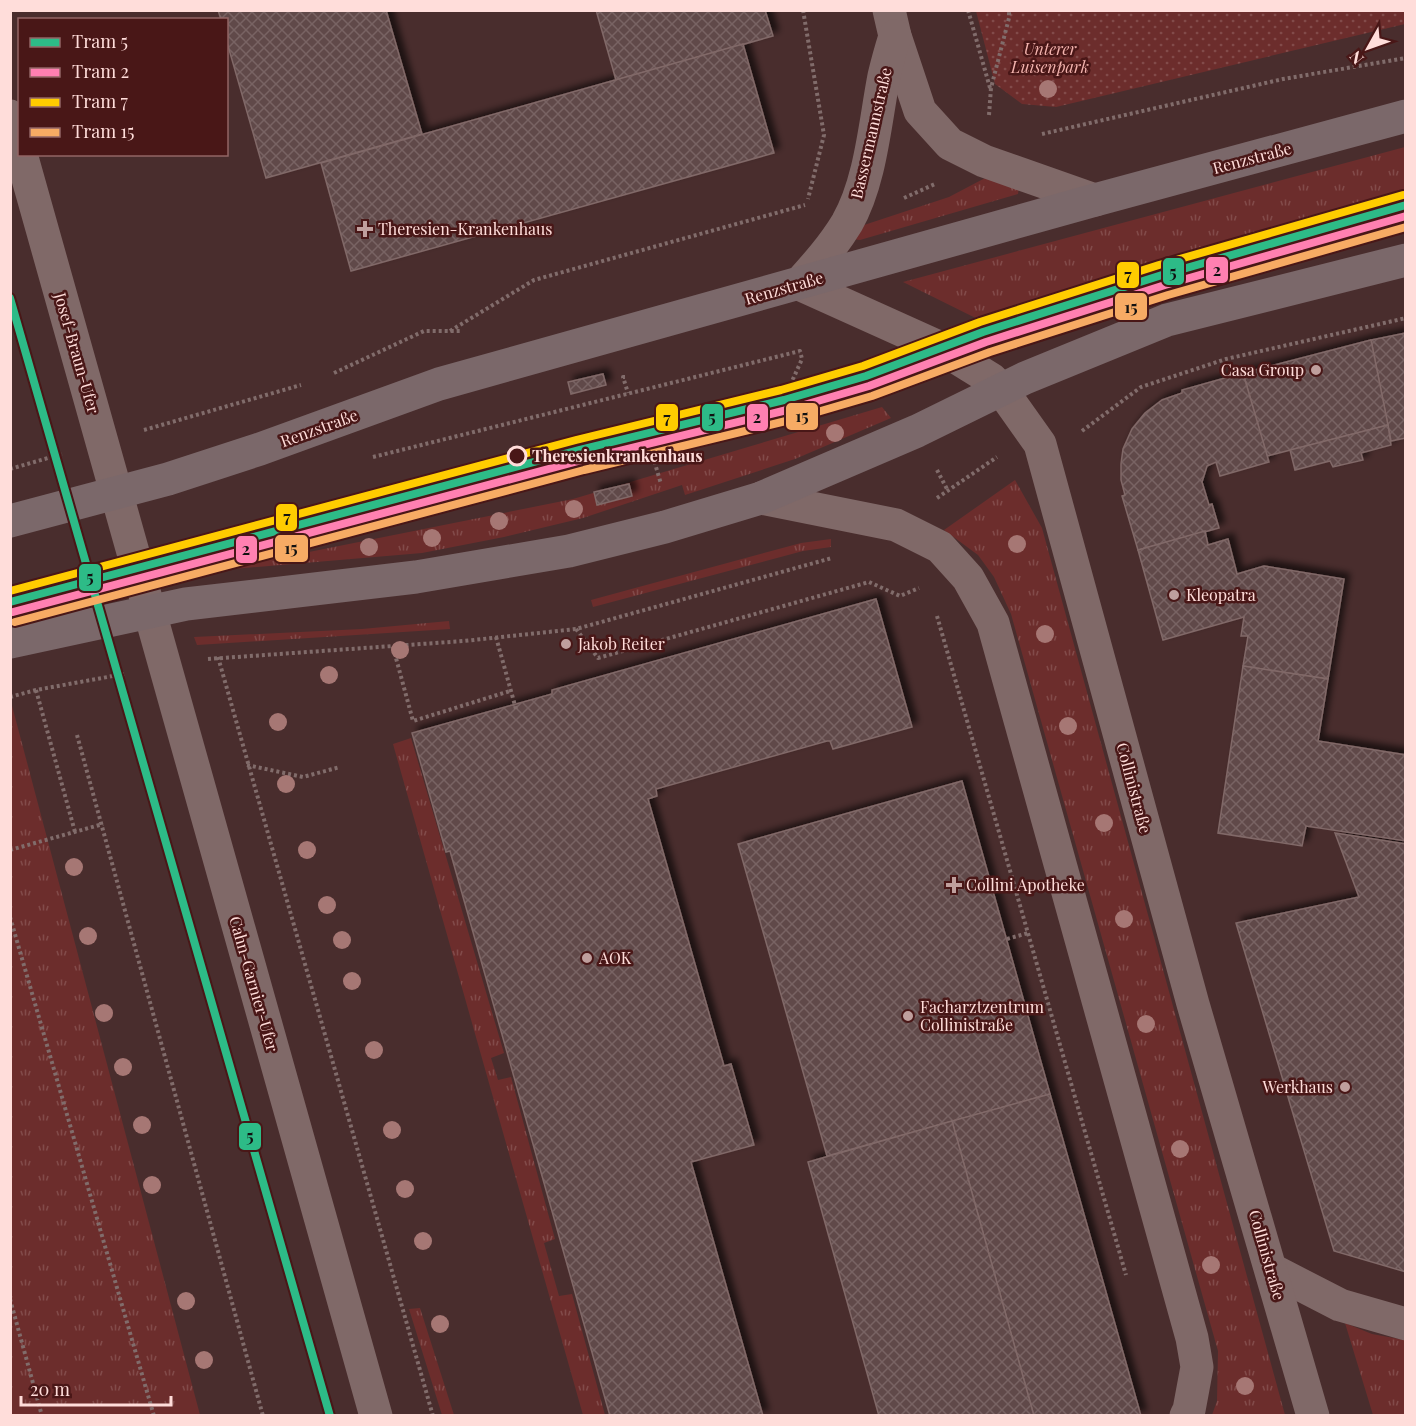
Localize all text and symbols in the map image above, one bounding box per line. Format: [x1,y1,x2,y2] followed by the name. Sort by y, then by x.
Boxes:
[18,18,228,156] legend
[1338,18,1398,78] north arrow
[72,29,128,53] text: Tram 5
[1010,38,1089,77] park label: Unterer Luisenpark
[1344,46,1368,69] text: N
[72,59,129,83] text: Tram 2
[845,65,896,201] street label: Bassermannstraße
[72,89,129,113] text: Tram 7
[72,119,135,143] text: Tram 15
[1210,137,1294,178] street label: Renzstraße
[378,218,552,239] place label: Theresien-Krankenhaus
[356,220,374,238] marker: Theresien-Krankenhaus
[1205,256,1229,284] line badge: 2
[1162,257,1185,286] line badge: 5
[1213,259,1221,280] text: 2
[1116,261,1140,289] line badge: 7
[1169,261,1177,282] text: 5
[1124,264,1132,285] text: 7
[742,266,826,309] street label: Renzstraße
[50,289,105,416] street label: Josef-Braun-Ufer
[1114,292,1148,321] line badge: 15
[1124,296,1138,317] text: 15
[1221,359,1304,380] place label: Casa Group
[1309,363,1323,377] marker: Casa Group
[785,402,819,431] line badge: 15
[655,403,679,432] line badge: 7
[701,403,724,432] line badge: 5
[746,403,769,432] line badge: 2
[277,404,360,451] street label: Renzstraße
[795,405,809,426] text: 15
[708,406,716,427] text: 5
[753,406,761,427] text: 2
[663,407,671,428] text: 7
[532,445,703,466] place label: Theresienkrankenhaus
[507,446,527,466] marker: Theresienkrankenhaus
[275,503,298,532] line badge: 7
[283,506,291,527] text: 7
[274,534,309,563] line badge: 15
[235,535,258,564] line badge: 2
[284,537,298,558] text: 15
[242,538,250,559] text: 2
[78,563,102,592] line badge: 5
[86,566,94,587] text: 5
[1186,584,1256,605] place label: Kleopatra
[1167,588,1181,602] marker: Kleopatra
[577,633,665,654] place label: Jakob Reiter
[559,637,573,651] marker: Jakob Reiter
[1112,740,1157,836] street label: Collinistraße
[966,874,1085,895] place label: Collini Apotheke
[947,878,961,892] marker: Collini Apotheke
[225,914,284,1054] street label: Cahn-Garnier-Ufer
[598,947,632,968] place label: AOK
[580,951,594,965] marker: AOK
[920,996,1044,1035] place label: Facharztzentrum Collinistraße
[901,1009,915,1023] marker: Facharztzentrum Collinistraße
[1262,1076,1333,1097] place label: Werkhaus
[1338,1080,1352,1094] marker: Werkhaus
[238,1122,262,1151] line badge: 5
[246,1125,254,1146] text: 5
[1245,1207,1290,1302] street label: Collinistraße
[21,1369,171,1407] scale bar
[30,1377,70,1401] text: 20 m

